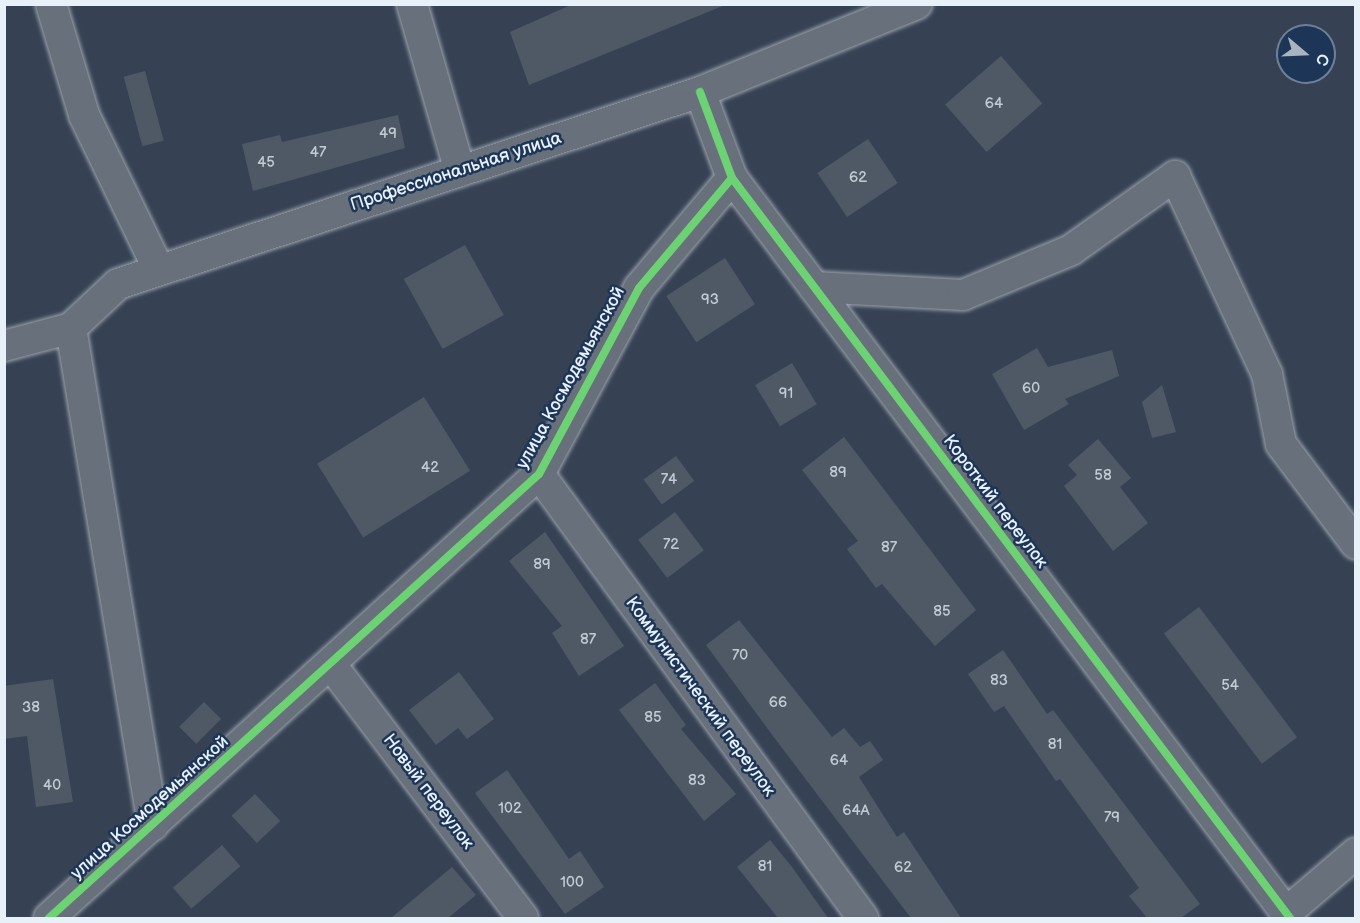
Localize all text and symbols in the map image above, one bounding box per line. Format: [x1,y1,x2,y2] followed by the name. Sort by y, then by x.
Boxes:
[1276,24,1336,84] north arrow
[1311,51,1332,68] text: С
[985,95,1003,113] house number: 64
[379,125,397,143] house number: 49
[348,128,564,216] street label: Профессиональная улица
[310,144,326,162] house number: 47
[257,154,275,172] house number: 45
[849,169,867,187] house number: 62
[512,283,630,473] street label: улица Космодемьянской
[701,291,719,309] house number: 93
[1022,380,1040,398] house number: 60
[779,385,793,403] house number: 91
[938,431,1052,573] street label: Короткий переулок
[421,459,439,477] house number: 42
[829,464,847,482] house number: 89
[1094,467,1112,485] house number: 58
[661,471,677,489] house number: 74
[663,536,679,554] house number: 72
[881,539,897,557] house number: 87
[533,556,551,574] house number: 89
[620,593,780,801] street label: Коммунистический переулок
[933,603,951,621] house number: 85
[580,631,596,649] house number: 87
[732,647,748,665] house number: 70
[990,672,1008,690] house number: 83
[1221,677,1239,695] house number: 54
[769,694,787,712] house number: 66
[22,699,40,717] house number: 38
[644,709,662,727] house number: 85
[378,730,478,854] street label: Новый переулок
[67,731,233,885] street label: улица Космодемьянской
[1048,736,1062,754] house number: 81
[830,752,848,770] house number: 64
[688,772,706,790] house number: 83
[43,777,61,795] house number: 40
[498,800,522,818] house number: 102
[842,802,870,820] house number: 64А
[1104,809,1120,827] house number: 79
[758,858,772,876] house number: 81
[894,859,912,877] house number: 62
[560,874,584,892] house number: 100

